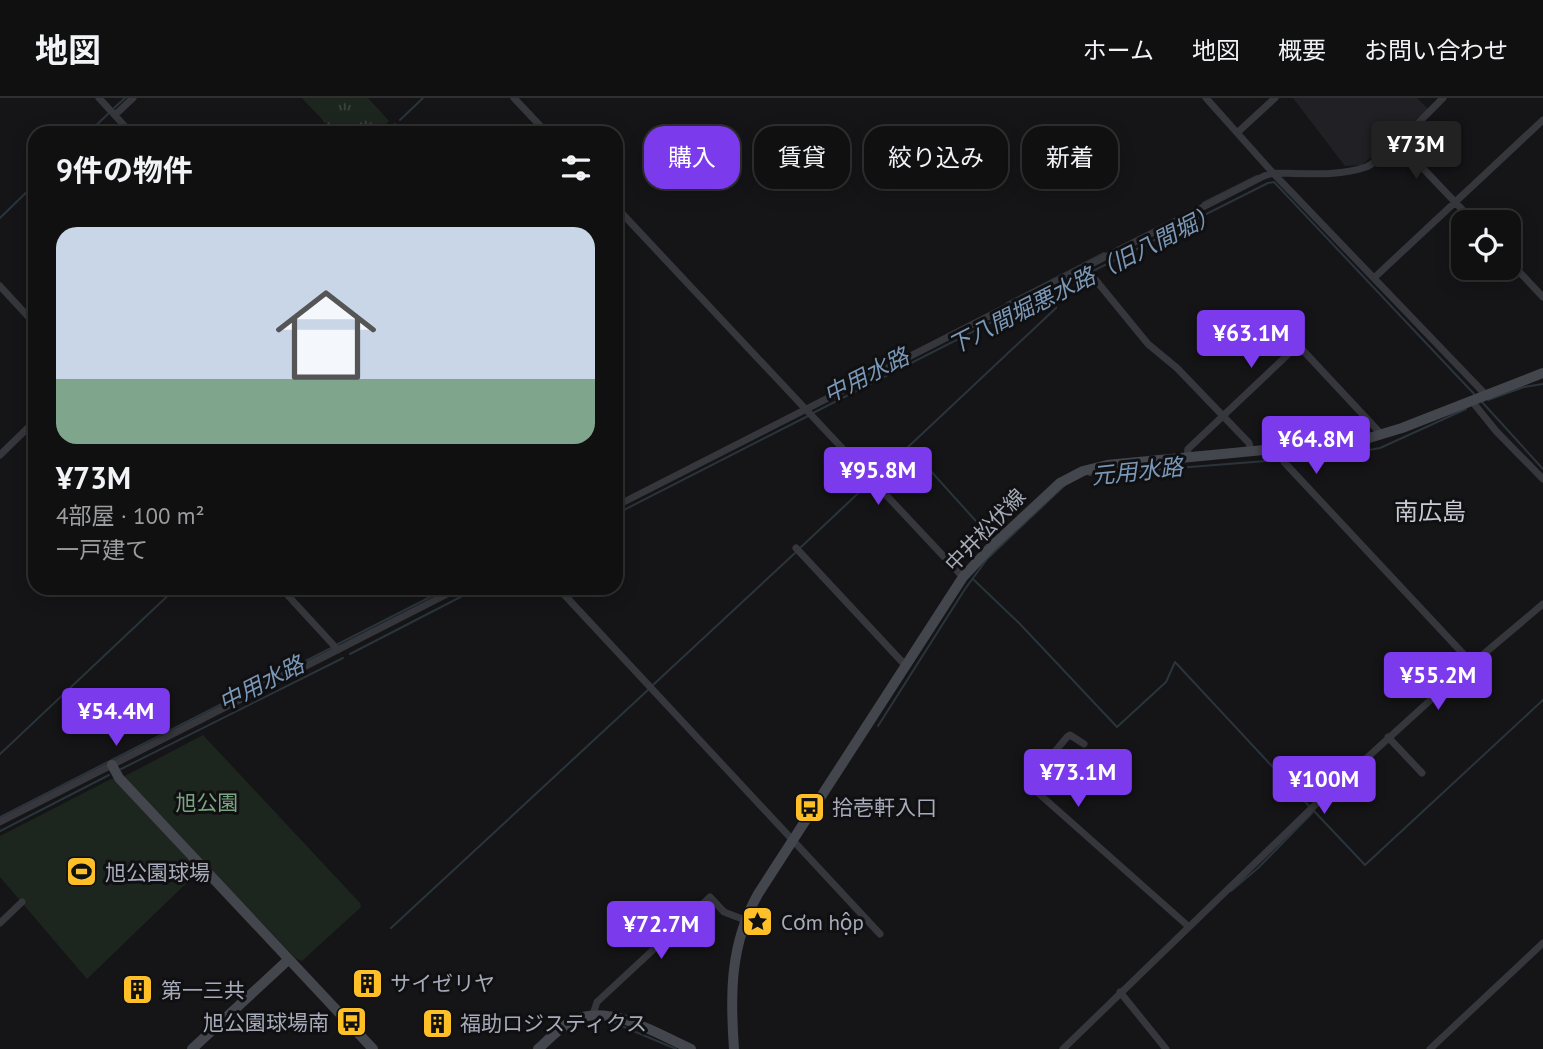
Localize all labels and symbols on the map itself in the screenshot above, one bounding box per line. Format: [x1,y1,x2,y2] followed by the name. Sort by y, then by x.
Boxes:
[1375,122,1457,181] pin: ¥73M
[943,198,1223,360] water label: 下八間堀悪水路（旧八間堀）
[1194,310,1308,370] pin: ¥63.1M
[818,340,915,409] water label: 中用水路
[1259,416,1373,476] pin: ¥64.8M
[821,448,935,507] pin: ¥95.8M
[1090,452,1186,490] water label: 元用水路
[939,483,1031,577] street label: 中井松伏線
[1394,496,1466,527] district label: 南広島
[213,648,310,717] water label: 中用水路
[1381,652,1495,712] pin: ¥55.2M
[59,688,173,748] pin: ¥54.4M
[1021,750,1135,809] pin: ¥73.1M
[1275,756,1373,816] pin: ¥100M
[176,789,239,816] park label: 旭公園
[792,790,826,824] bus stop icon: 拾壱軒入口
[832,794,937,821] place label: 拾壱軒入口
[65,855,99,889] sports icon: 旭公園球場
[105,859,210,886] place label: 旭公園球場
[604,902,718,961] pin: ¥72.7M
[741,905,775,939] place icon: Cơm hộp
[781,909,864,936] place label: Cơm hộp
[350,966,384,1000] building icon: サイゼリヤ
[390,970,495,997] place label: サイゼリヤ
[121,973,155,1007] building icon: 第一三共
[161,977,245,1004] place label: 第一三共
[335,1005,369,1039] bus stop icon: 旭公園球場南
[420,1006,454,1040] building icon: 福助ロジスティクス
[203,1009,329,1036] place label: 旭公園球場南
[460,1010,647,1037] place label: 福助ロジスティクス

